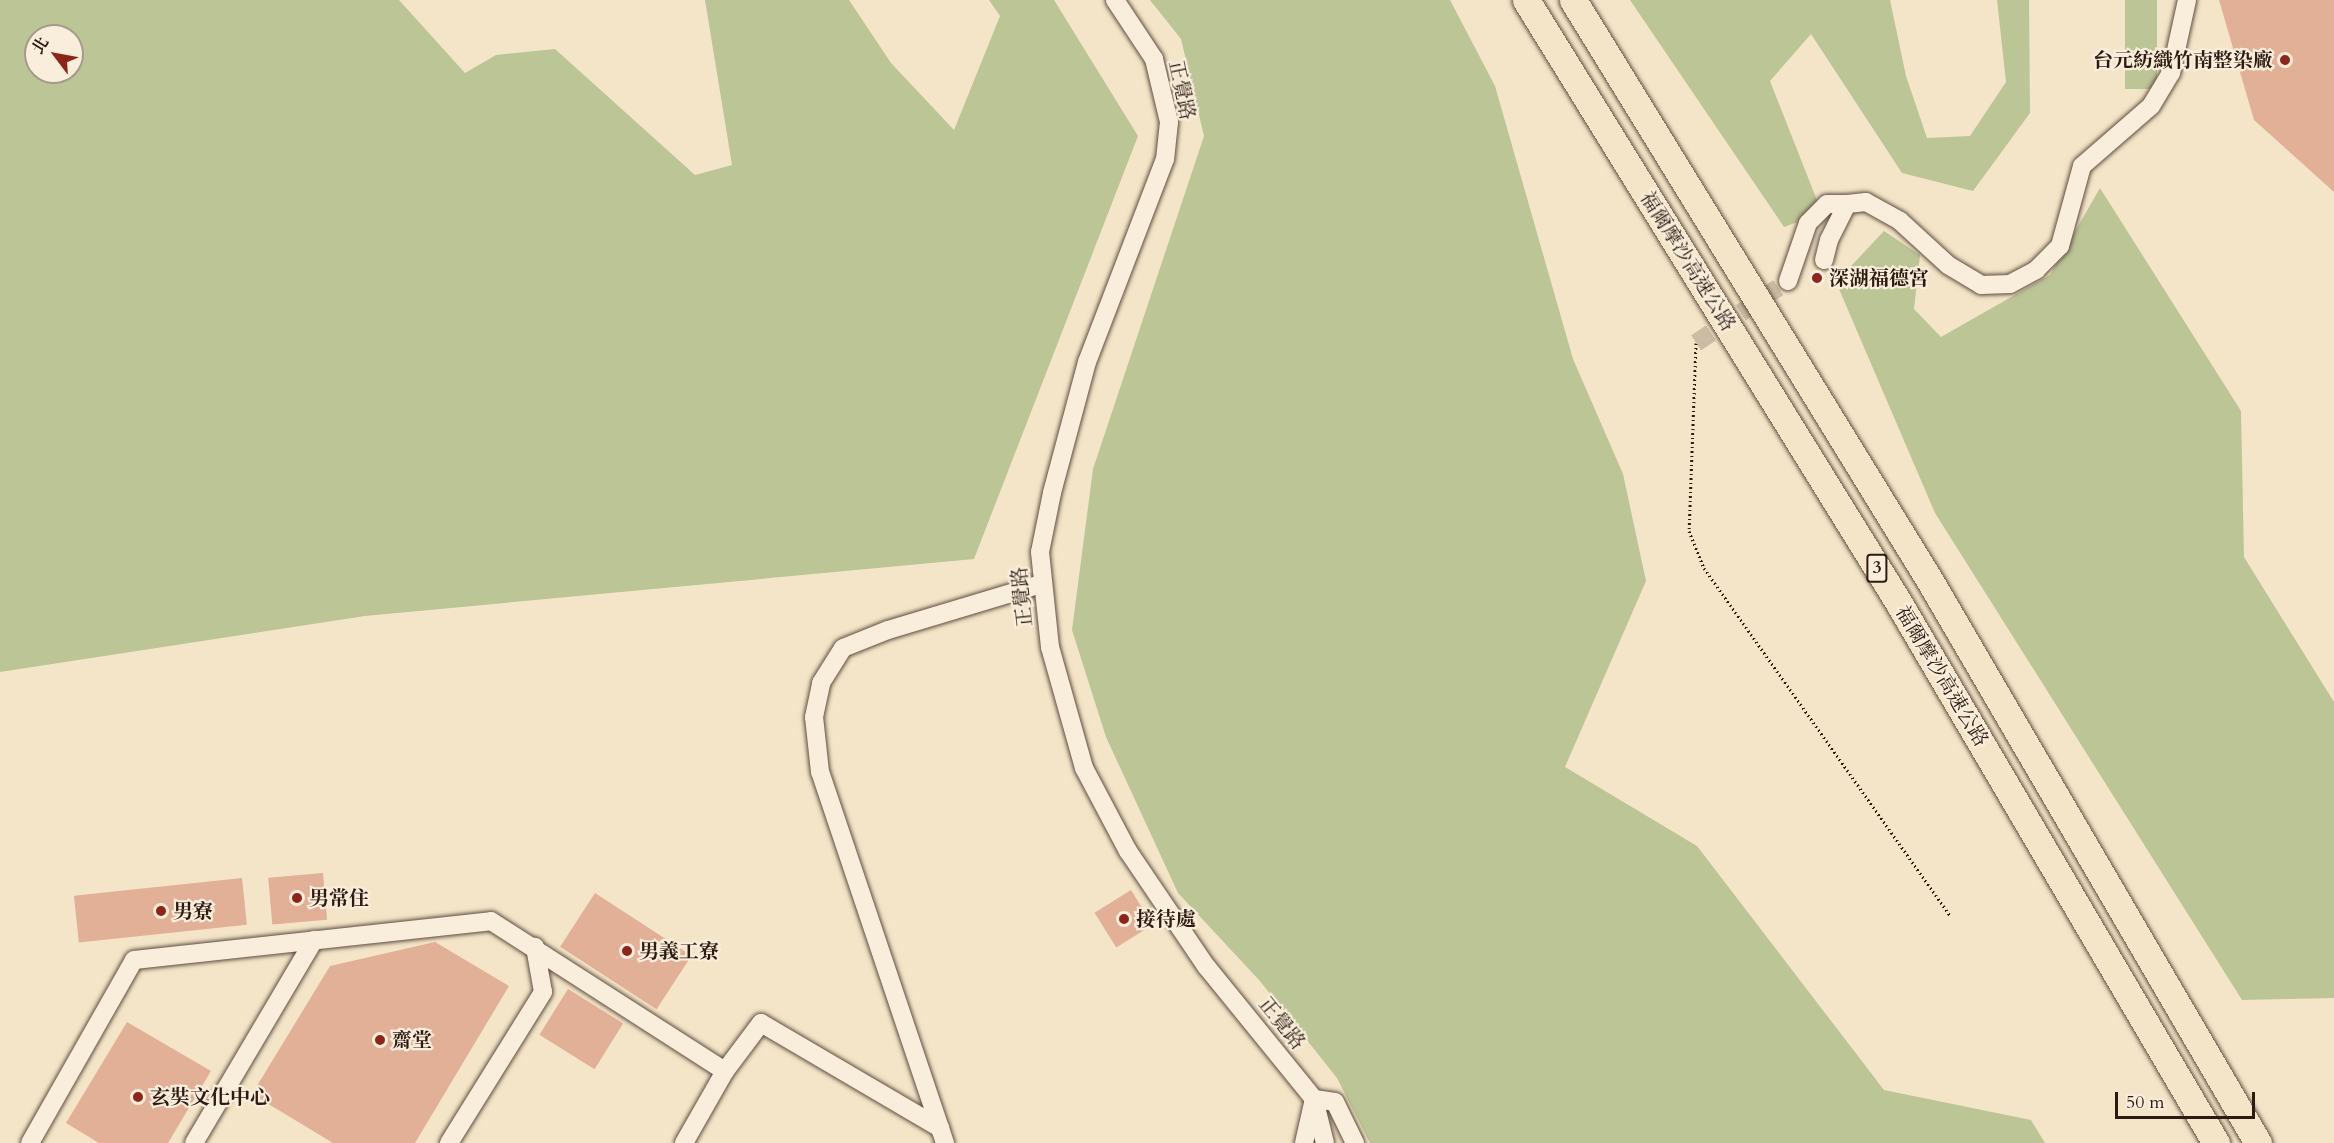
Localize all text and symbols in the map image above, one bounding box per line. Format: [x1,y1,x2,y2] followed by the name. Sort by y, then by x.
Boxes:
[24,24,84,84] north arrow
[27,33,54,58] text: 北
[2093,48,2273,72] place label: 台元紡織竹南整染廠
[2278,53,2292,67] marker: 台元紡織竹南整染廠
[1164,58,1200,122] street label: 正覺路
[1635,187,1741,335] street label: 福爾摩沙高速公路
[1829,266,1929,290] place label: 深湖福德宮
[1810,271,1824,285] marker: 深湖福德宮
[1865,553,1889,583] road number: 3
[1007,566,1037,628] street label: 正覺路
[1891,601,1993,751] street label: 福爾摩沙高速公路
[309,886,369,910] place label: 男常住
[290,891,304,905] marker: 男常住
[173,899,213,923] place label: 男寮
[154,904,168,918] marker: 男寮
[1136,907,1196,931] place label: 接待處
[1117,912,1131,926] marker: 接待處
[639,939,719,963] place label: 男義工寮
[620,944,634,958] marker: 男義工寮
[1254,992,1310,1054] street label: 正覺路
[392,1028,432,1052] place label: 齋堂
[373,1033,387,1047] marker: 齋堂
[2118,1080,2258,1118] scale bar
[150,1085,270,1109] place label: 玄奘文化中心
[131,1090,145,1104] marker: 玄奘文化中心
[2126,1090,2165,1115] text: 50 m

